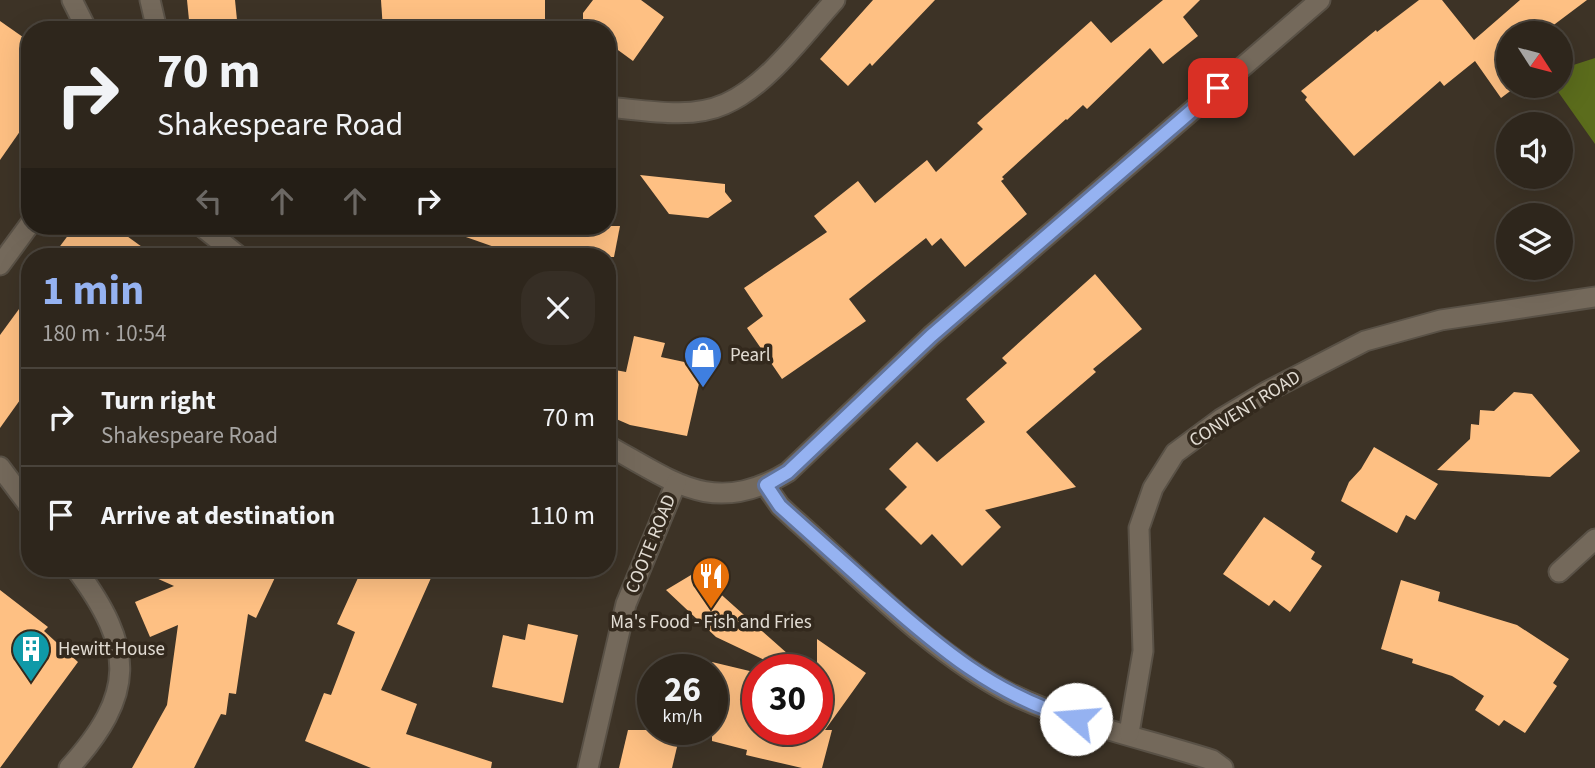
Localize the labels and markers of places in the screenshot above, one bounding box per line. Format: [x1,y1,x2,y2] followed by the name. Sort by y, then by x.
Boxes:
[1188,58,1248,118] pin
[682,334,724,389] shop icon: Pearl
[730,342,771,369] place label: Pearl
[690,555,732,610] restaurant icon: Ma's Food - Fish and Fries
[610,609,812,636] place label: Ma's Food - Fish and Fries
[10,628,52,683] building icon: Hewitt House
[58,636,165,663] place label: Hewitt House

